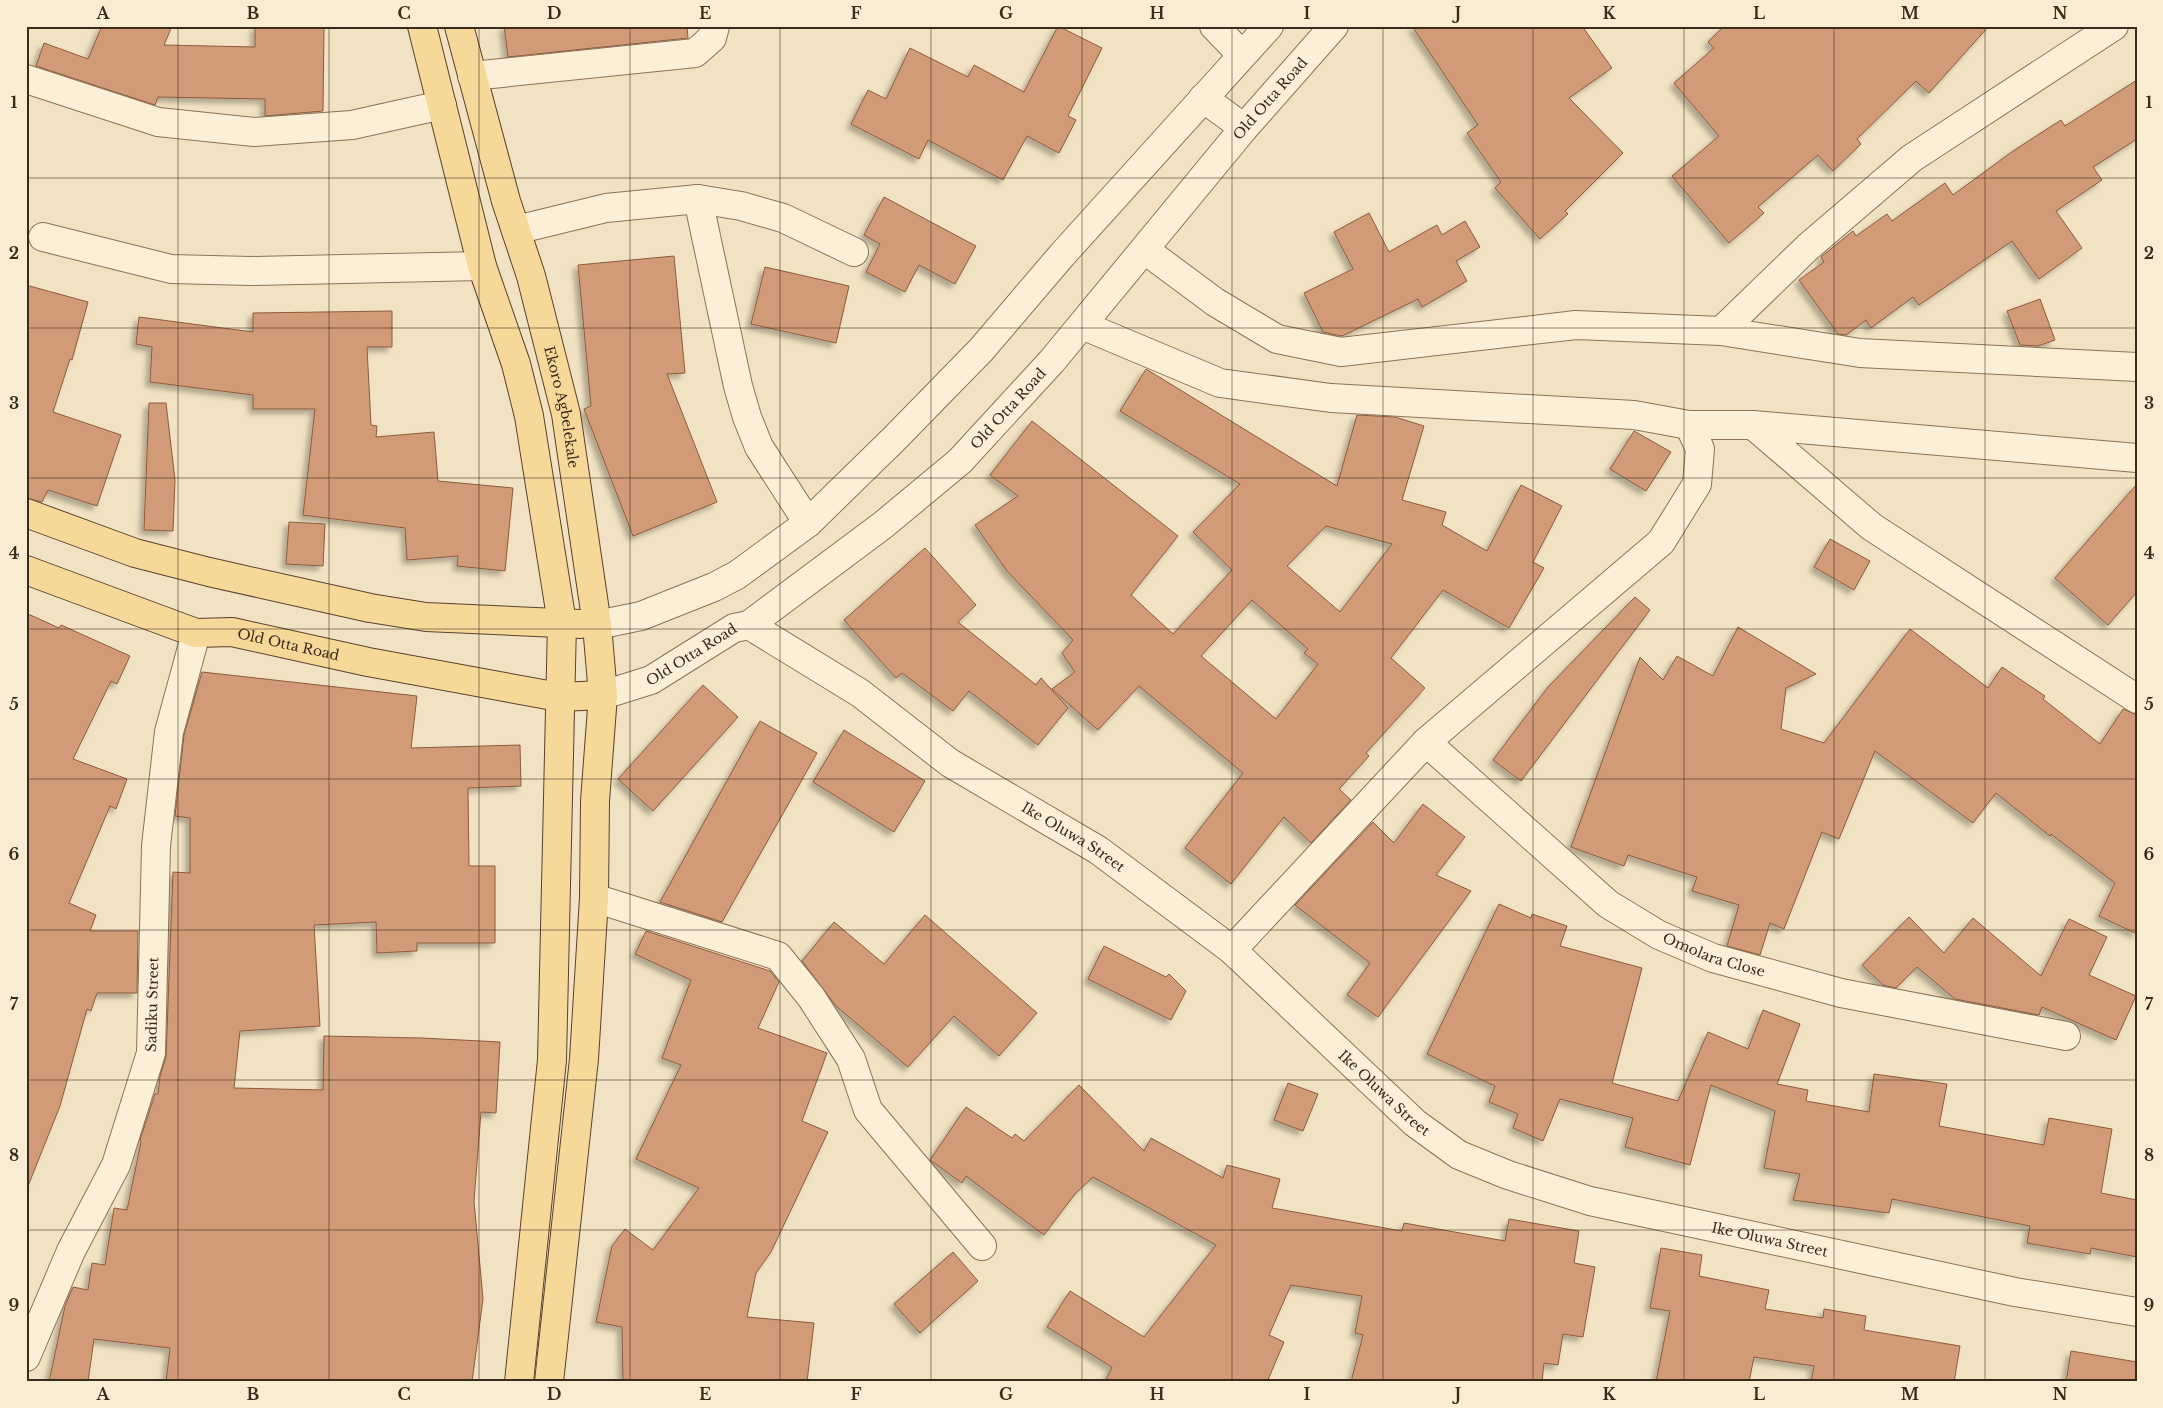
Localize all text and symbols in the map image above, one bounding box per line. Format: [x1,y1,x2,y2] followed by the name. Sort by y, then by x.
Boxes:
[96,3,111,23] text: A
[247,3,260,23] text: B
[397,3,411,23] text: C
[547,3,561,23] text: D
[699,3,711,23] text: E
[850,3,862,23] text: F
[999,3,1013,23] text: G
[1149,3,1165,23] text: H
[1304,3,1311,23] text: I
[1452,3,1461,23] text: J
[1602,3,1616,23] text: K
[1753,3,1765,23] text: L
[1901,3,1919,23] text: M
[2052,3,2068,23] text: N
[1229,53,1312,143] street label: Old Otta Road
[11,92,18,112] text: 1
[2146,92,2153,112] text: 1
[9,243,19,263] text: 2
[2144,243,2154,263] text: 2
[540,344,583,469] street label: Ekoro Agbelekale
[966,364,1050,453] street label: Old Otta Road
[9,393,19,413] text: 3
[2144,393,2154,413] text: 3
[9,543,19,563] text: 4
[2144,543,2154,563] text: 4
[643,619,741,690] street label: Old Otta Road
[236,624,342,665] street label: Old Otta Road
[9,694,19,714] text: 5
[2144,694,2154,714] text: 5
[1018,798,1129,876] street label: Ike Oluwa Street
[9,844,20,864] text: 6
[2144,844,2155,864] text: 6
[1660,929,1767,981] street label: Omolara Close
[142,956,162,1052] street label: Sadiku Street
[10,994,19,1014] text: 7
[2145,994,2154,1014] text: 7
[1335,1046,1434,1140] street label: Ike Oluwa Street
[9,1145,19,1165] text: 8
[2144,1145,2154,1165] text: 8
[1710,1218,1830,1261] street label: Ike Oluwa Street
[9,1295,20,1315] text: 9
[2144,1295,2155,1315] text: 9
[96,1384,111,1404] text: A
[247,1384,260,1404] text: B
[397,1384,411,1404] text: C
[547,1384,561,1404] text: D
[699,1384,711,1404] text: E
[850,1384,862,1404] text: F
[999,1384,1013,1404] text: G
[1149,1384,1165,1404] text: H
[1304,1384,1311,1404] text: I
[1452,1384,1461,1404] text: J
[1602,1384,1616,1404] text: K
[1753,1384,1765,1404] text: L
[1901,1384,1919,1404] text: M
[2052,1384,2068,1404] text: N

